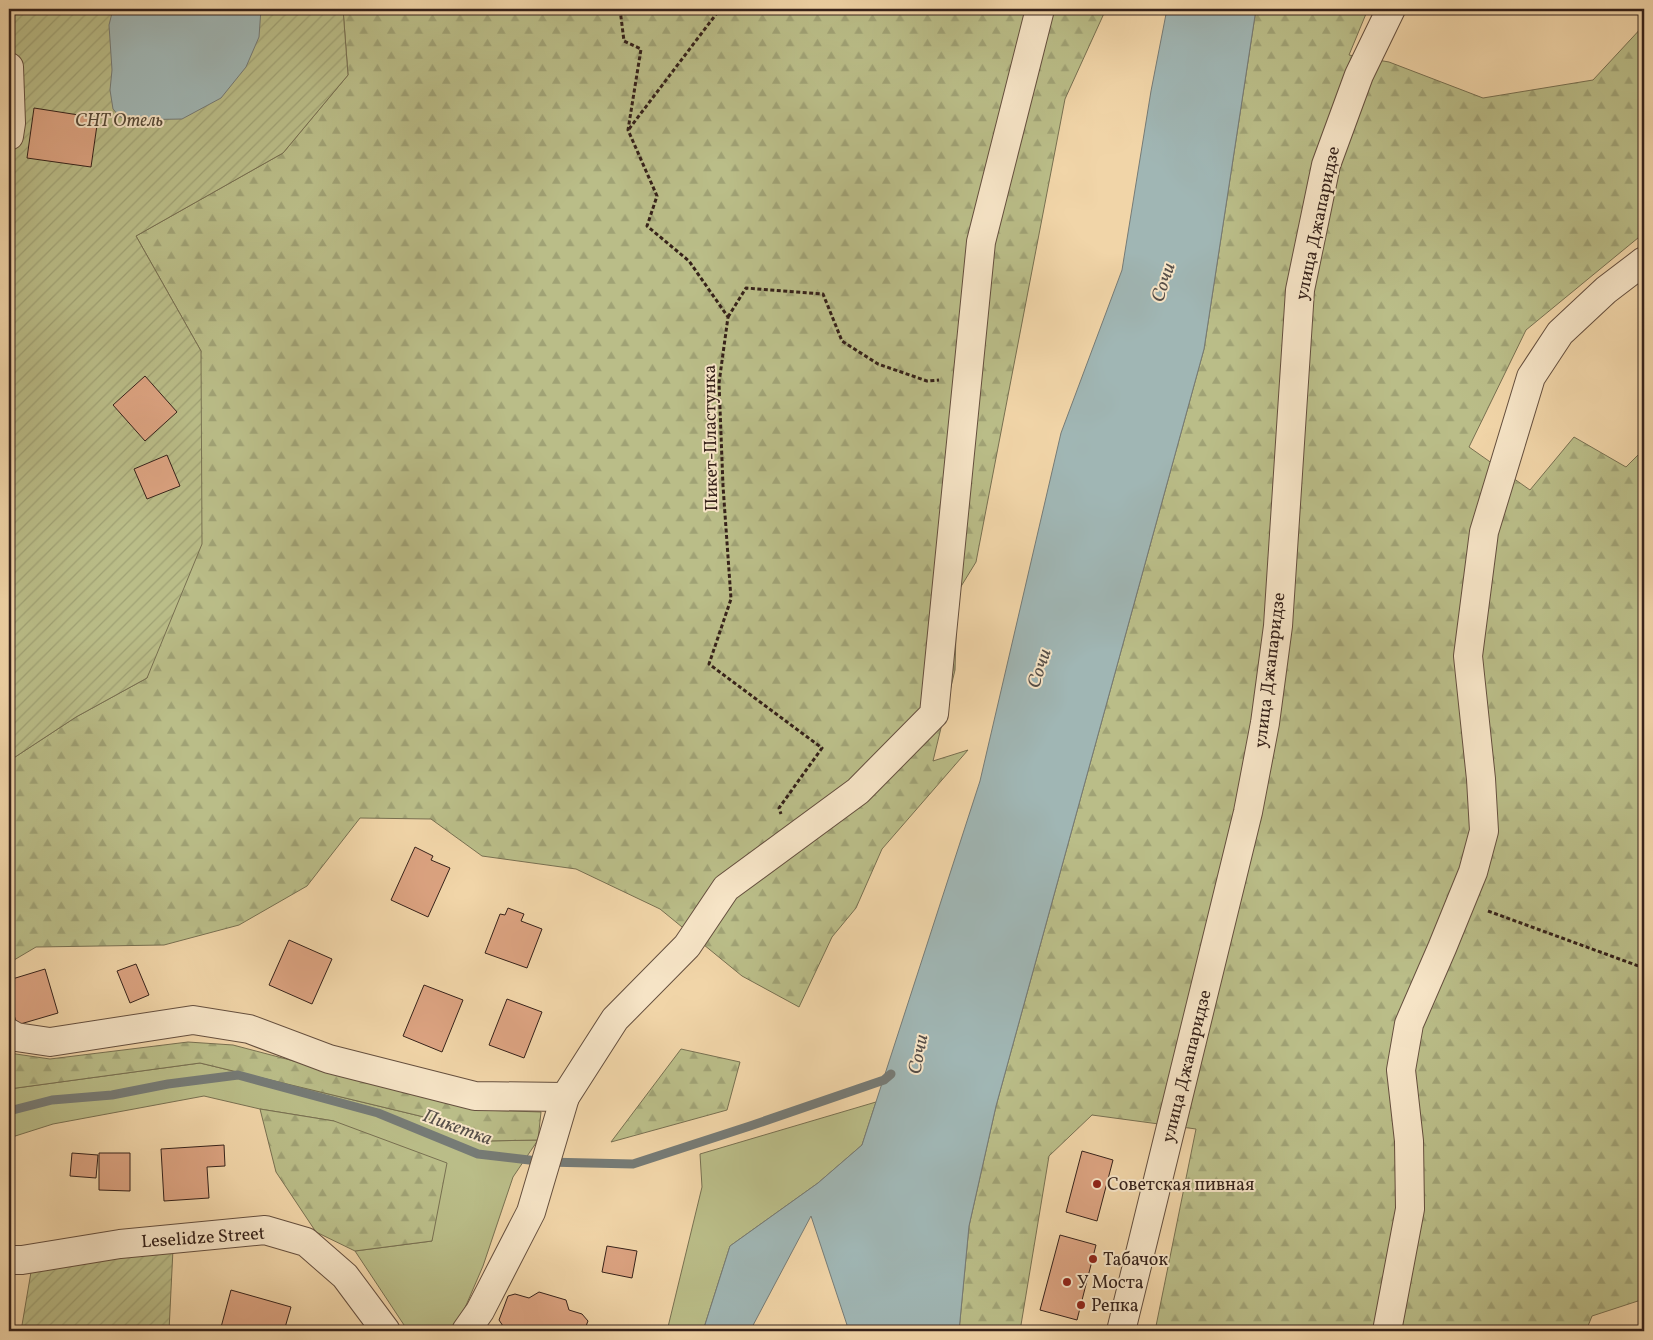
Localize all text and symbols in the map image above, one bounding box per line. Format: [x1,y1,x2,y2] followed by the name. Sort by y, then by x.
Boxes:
[75,109,164,134] park label: СНТ Отель
[1290,144,1347,303] street label: улица Джапаридзе
[1145,259,1183,306] water label: Сочи
[698,364,725,512] street label: Пикет-Пластунка
[1249,591,1292,749] street label: улица Джапаридзе
[1021,645,1059,692] water label: Сочи
[1156,987,1219,1145] street label: улица Джапаридзе
[902,1032,936,1077] water label: Сочи
[419,1103,496,1152] water label: Пикетка
[1107,1173,1254,1198] place label: Советская пивная
[1091,1178,1103,1190] marker: Советская пивная
[140,1222,266,1255] street label: Leselidze Street
[1103,1248,1168,1273] place label: Табачок
[1087,1253,1099,1265] marker: Табачок
[1077,1271,1144,1296] place label: У Моста
[1061,1276,1073,1288] marker: У Моста
[1091,1294,1139,1319] place label: Репка
[1075,1299,1087,1311] marker: Репка

